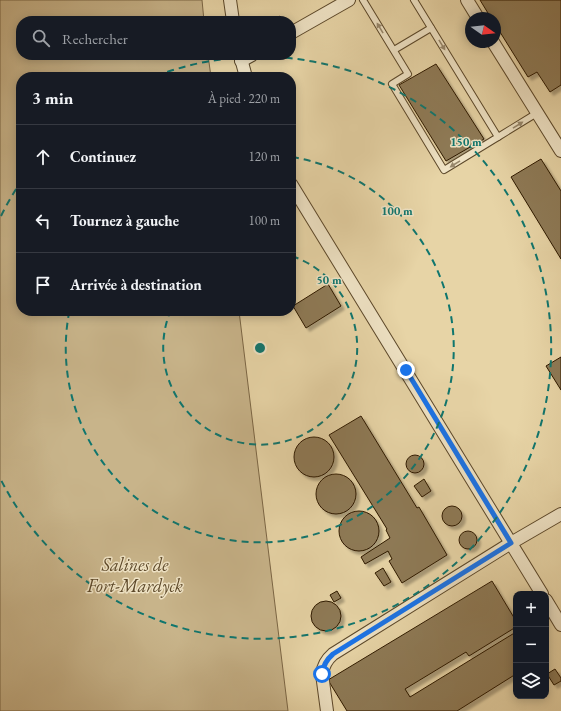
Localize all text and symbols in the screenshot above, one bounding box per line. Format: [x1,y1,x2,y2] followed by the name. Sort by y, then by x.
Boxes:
[465,12,501,48] north arrow
[16,16,296,60] search box
[377,22,384,34] one-way arrow
[30,27,52,49] icon: search
[62,29,128,48] text: Rechercher
[438,40,446,50] one-way arrow
[32,87,73,109] text: 3 min
[208,90,280,107] text: À pied · 220 m
[512,121,523,129] one-way arrow
[450,134,482,150] text: 150 m
[32,146,54,168] icon: ahead
[70,147,136,166] text: Continuez
[249,148,280,165] text: 120 m
[449,160,461,167] one-way arrow
[381,203,413,219] text: 100 m
[32,210,54,232] icon: left
[70,211,179,230] text: Tournez à gauche
[249,212,280,229] text: 100 m
[316,272,342,288] text: 50 m
[32,274,54,296] icon: arrive
[70,275,202,294] text: Arrivée à destination
[253,341,267,355] centre of rings
[397,361,415,379] route end
[86,553,183,598] park label: Salines de Fort-Mardyck
[513,591,549,699] map controls
[513,591,549,627] button: +
[513,627,549,663] button: −
[513,663,549,699] button: layers
[313,665,331,683] route start

